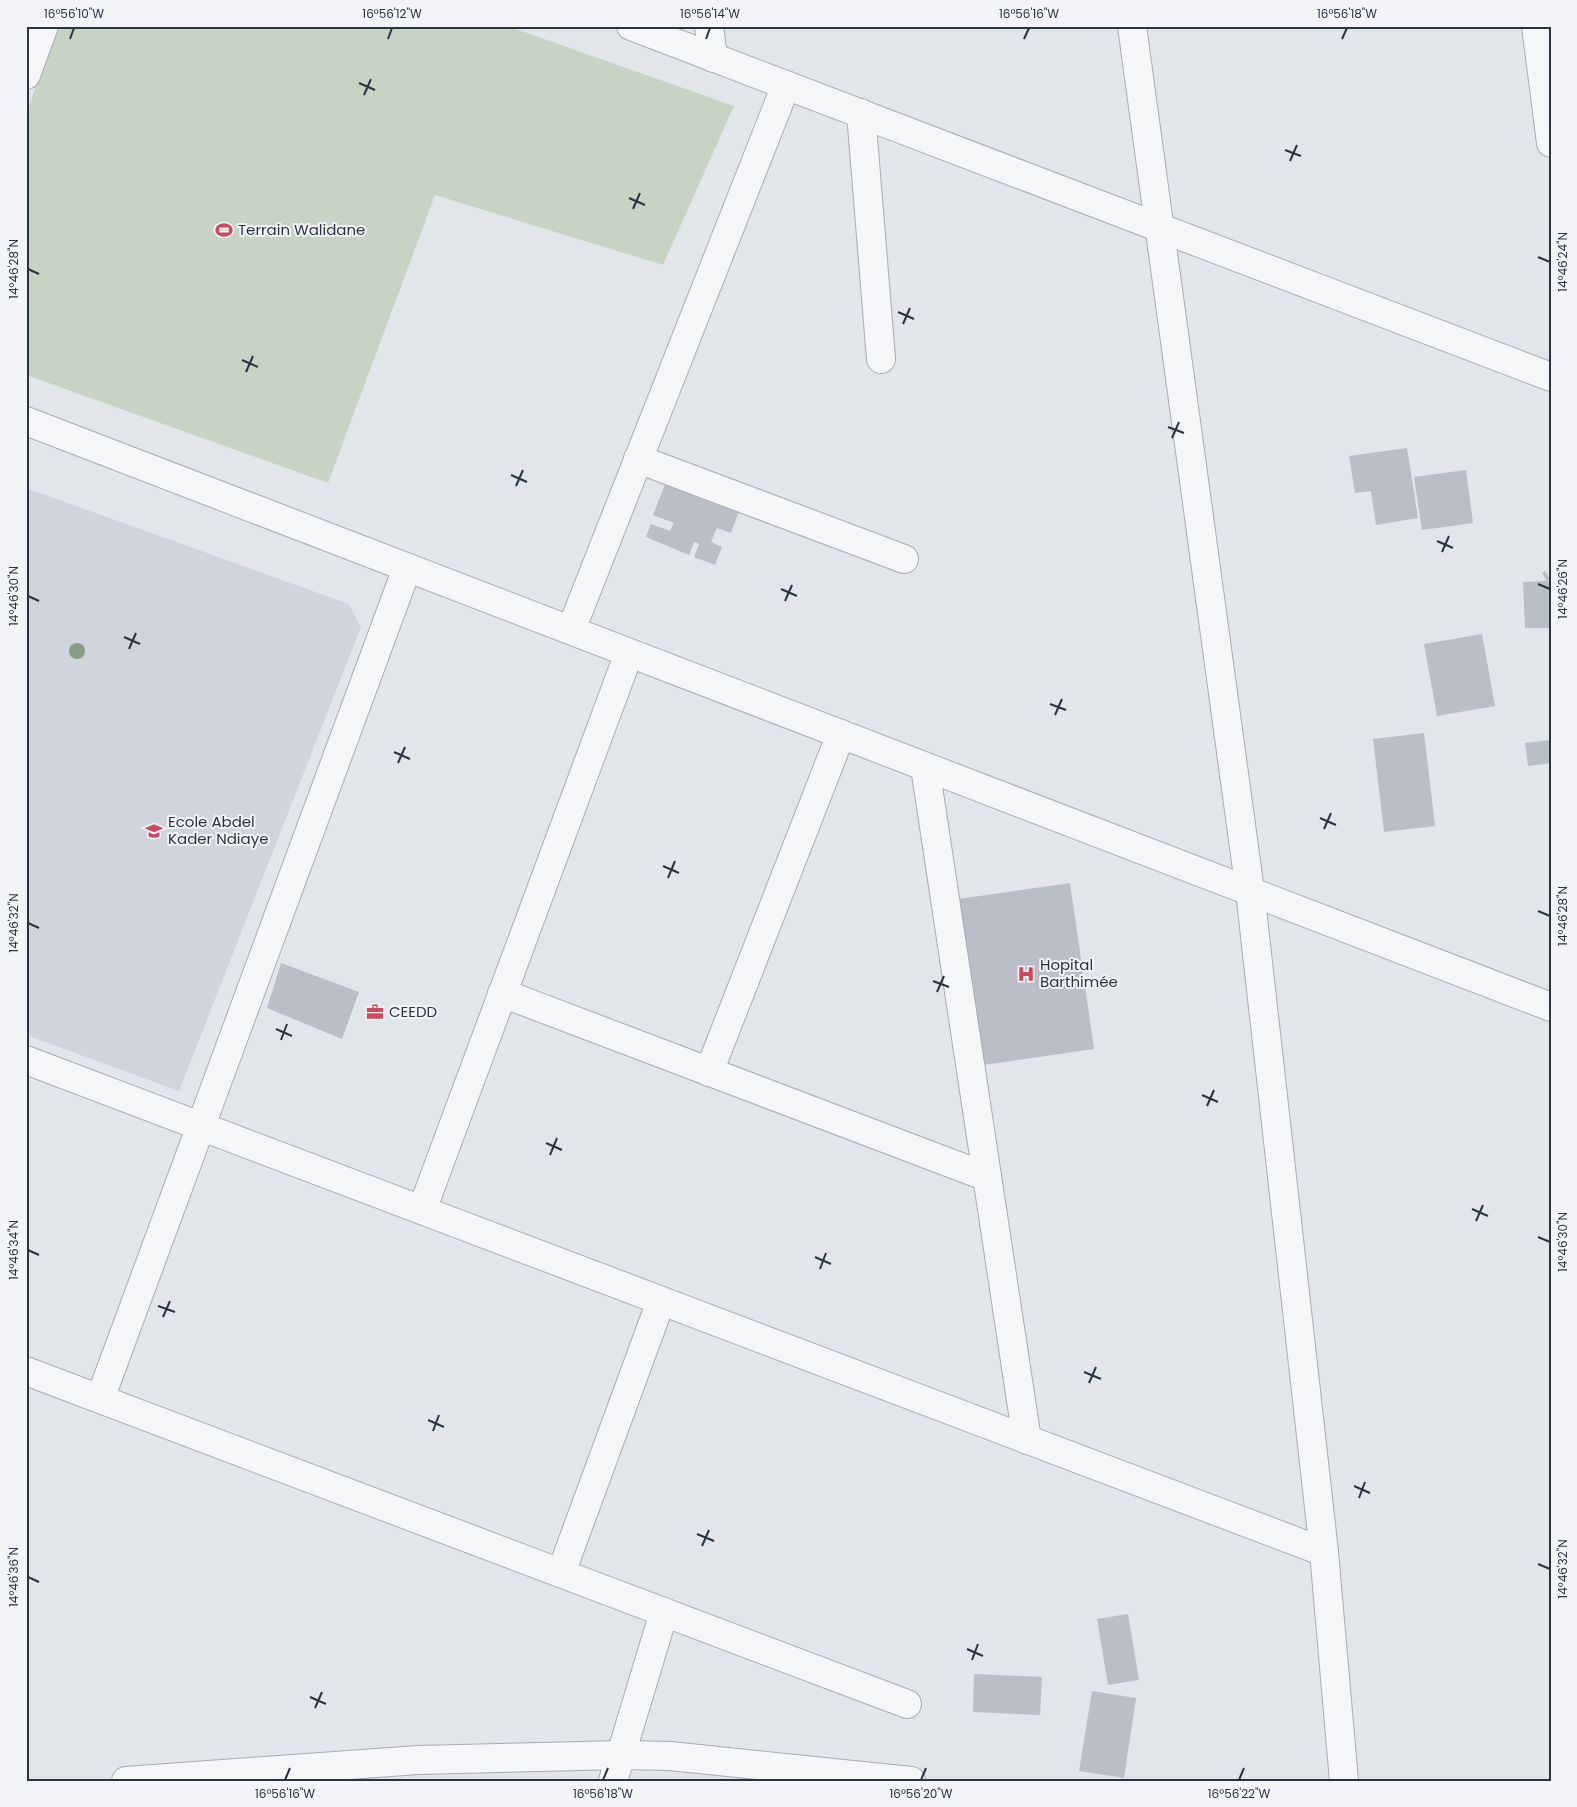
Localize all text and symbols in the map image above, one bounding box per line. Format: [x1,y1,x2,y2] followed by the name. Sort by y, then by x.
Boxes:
[44,5,104,22] text: 16°56'10"W
[362,5,422,22] text: 16°56'12"W
[680,5,740,22] text: 16°56'14"W
[999,5,1059,22] text: 16°56'16"W
[1317,5,1377,22] text: 16°56'18"W
[238,219,365,240] place label: Terrain Walidane
[214,220,234,240] sports icon: Terrain Walidane
[1554,232,1571,292] text: 14°46'24"N
[5,239,22,299] text: 14°46'28"N
[1554,559,1571,619] text: 14°46'26"N
[5,566,22,626] text: 14°46'30"N
[168,811,268,849] place label: Ecole Abdel Kader Ndiaye
[144,821,164,841] school or university icon: Ecole Abdel Kader Ndiaye
[1554,886,1571,946] text: 14°46'28"N
[5,893,22,953] text: 14°46'32"N
[1040,954,1118,992] place label: Hopital Barthimée
[1016,964,1036,984] hospital icon: Hopital Barthimée
[389,1001,437,1022] place label: CEEDD
[365,1002,385,1022] office icon: CEEDD
[1554,1212,1571,1272] text: 14°46'30"N
[5,1220,22,1280] text: 14°46'34"N
[1554,1539,1571,1599] text: 14°46'32"N
[5,1547,22,1607] text: 14°46'36"N
[255,1785,315,1802] text: 16°56'16"W
[573,1785,633,1802] text: 16°56'18"W
[889,1785,953,1802] text: 16°56'20"W
[1208,1785,1271,1802] text: 16°56'22"W

